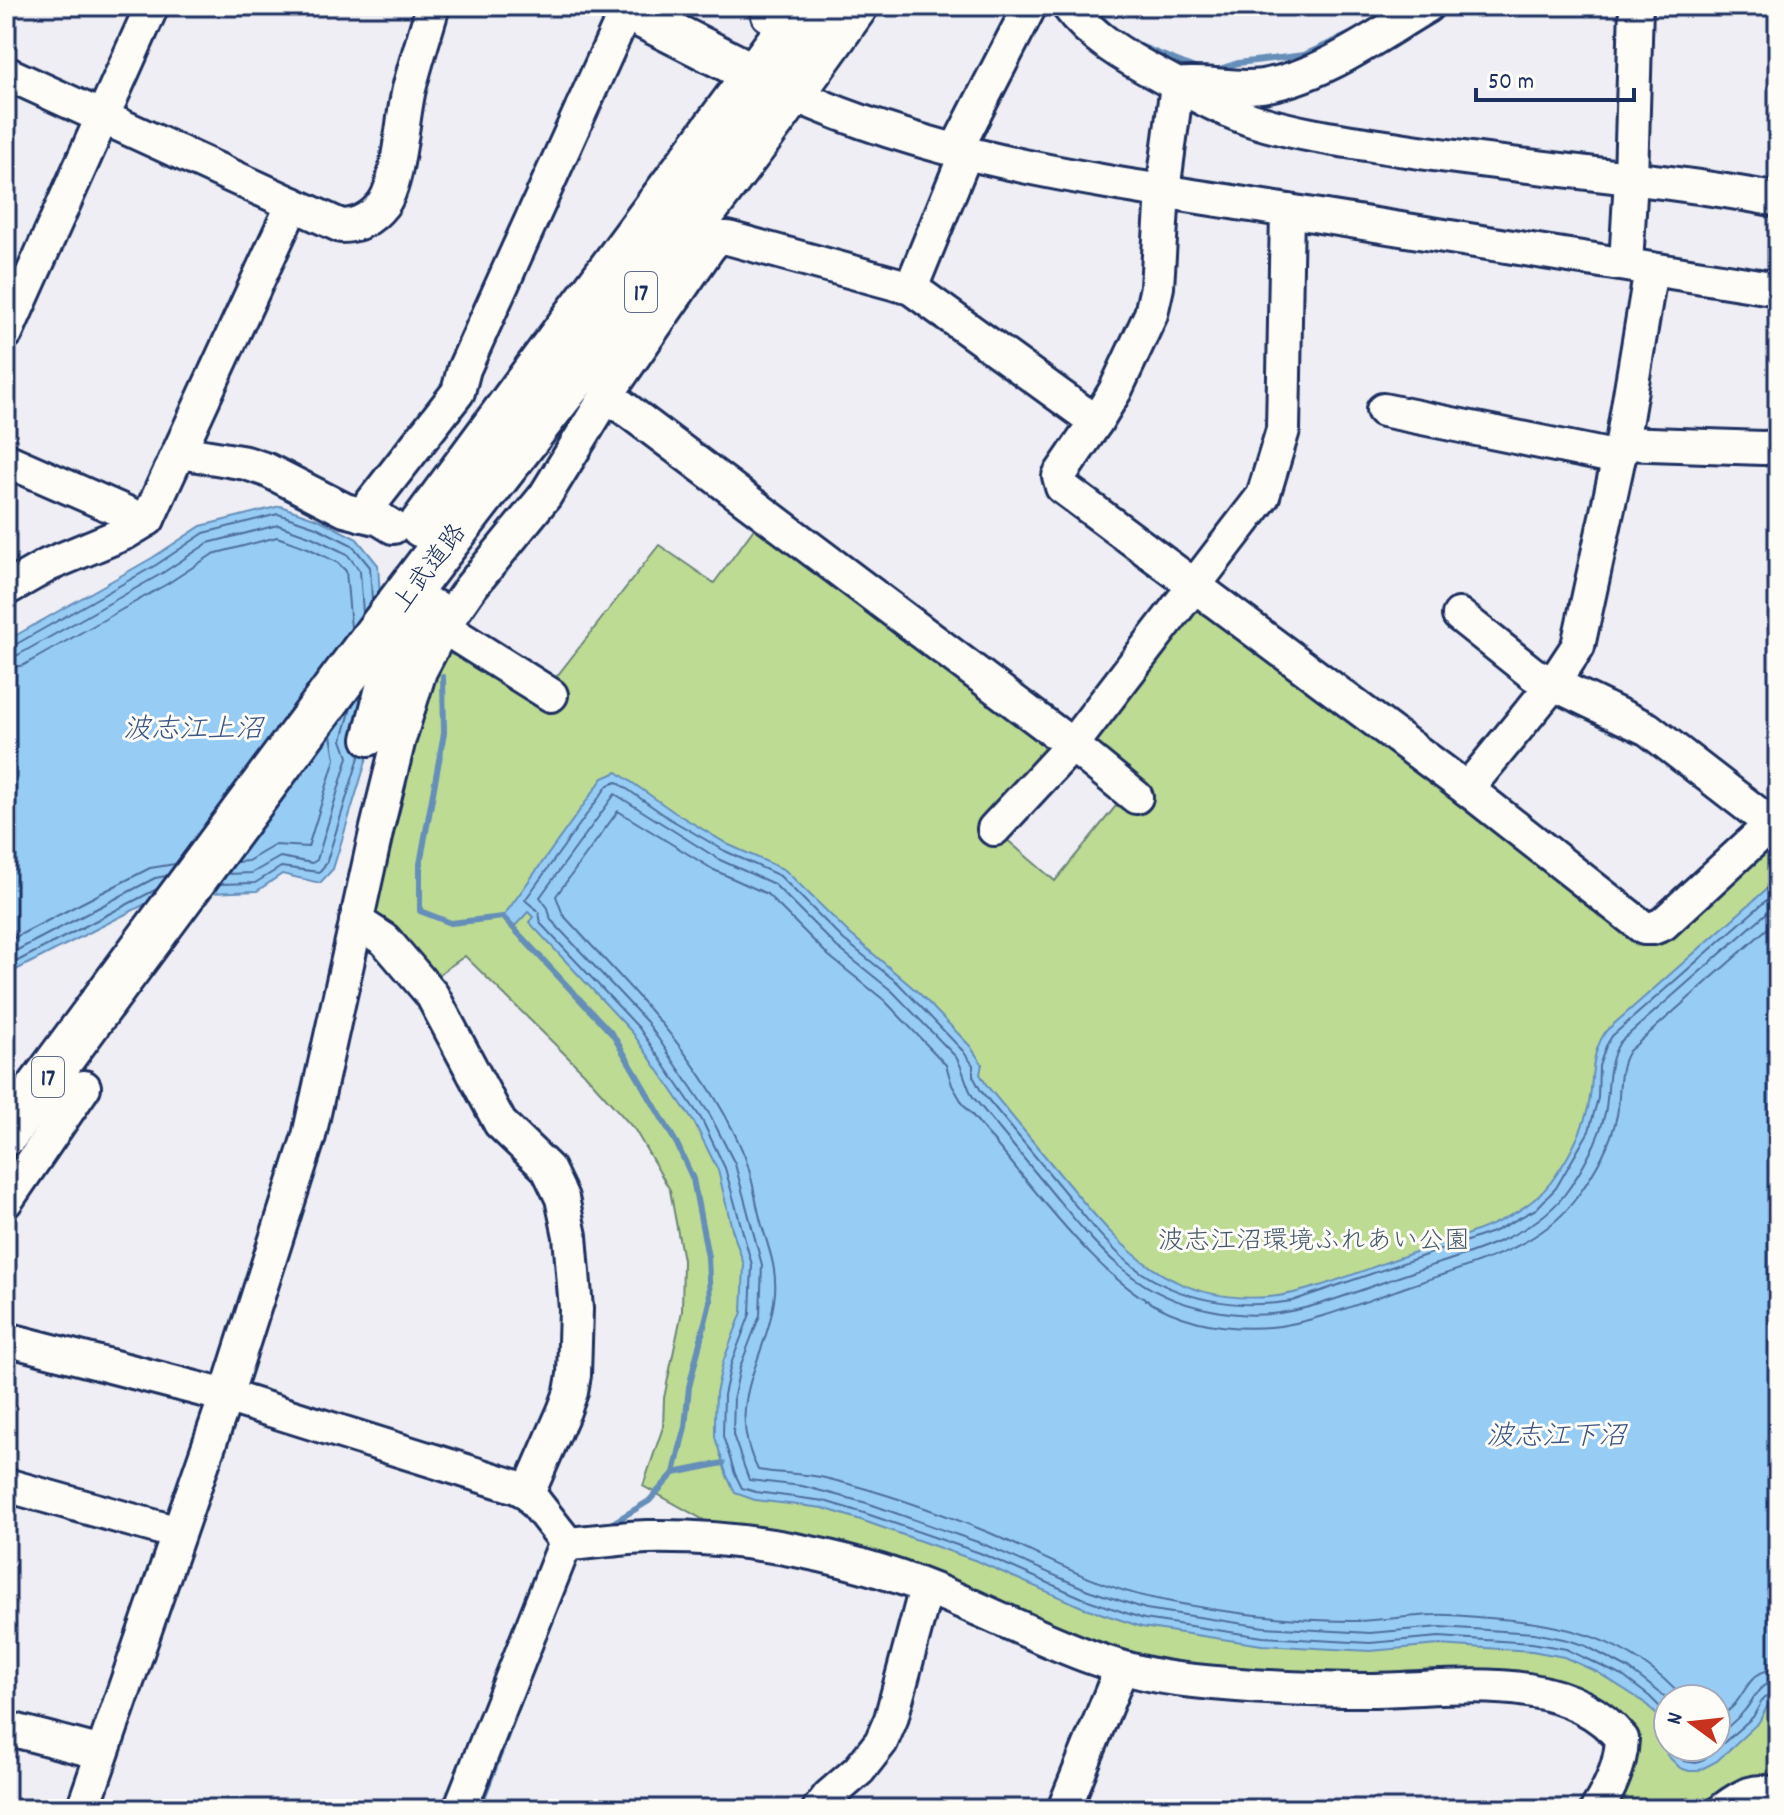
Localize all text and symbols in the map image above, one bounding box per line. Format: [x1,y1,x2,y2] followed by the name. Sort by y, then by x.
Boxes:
[1476,52,1634,102] scale bar
[1488,66,1534,100] text: 50 m
[625,272,657,312] road number: 17
[385,516,477,622] street label: 上武道路
[123,712,265,752] water label: 波志江上沼
[32,1057,64,1097] road number: 17
[1158,1224,1470,1261] park label: 波志江沼環境ふれあい公園
[1486,1419,1628,1459] water label: 波志江下沼
[1652,1683,1732,1763] north arrow
[1660,1709,1692,1728] text: N

